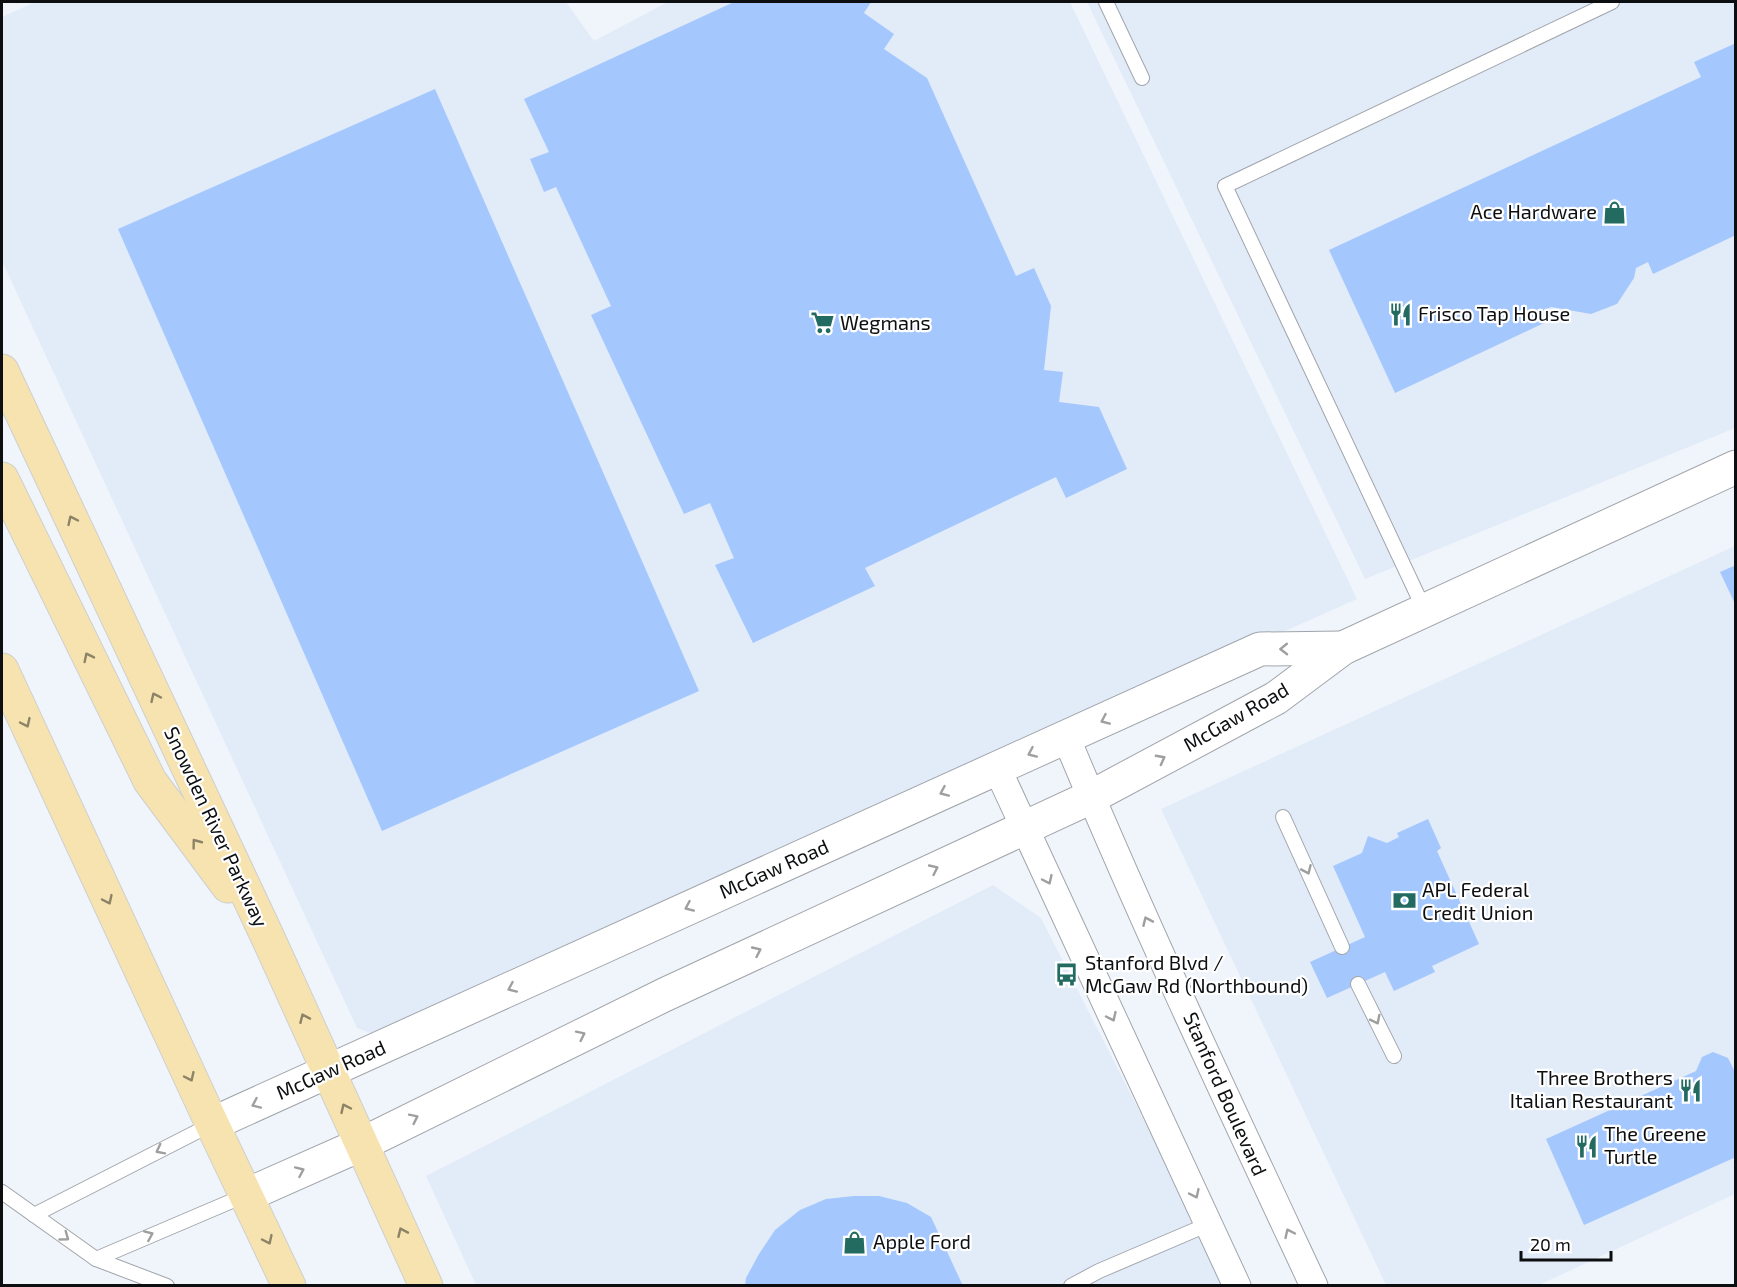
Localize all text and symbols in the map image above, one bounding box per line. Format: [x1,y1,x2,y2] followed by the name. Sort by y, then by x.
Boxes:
[1470,199,1597,223] place label: Ace Hardware
[1602,199,1628,225] shop icon: Ace Hardware
[1387,301,1413,327] restaurant icon: Frisco Tap House
[1418,301,1570,325] place label: Frisco Tap House
[809,310,835,336] supermarket icon: Wegmans
[840,310,931,334] place label: Wegmans
[67,516,79,527] one-way arrow
[1280,643,1289,655] one-way arrow
[84,652,96,663] one-way arrow
[1179,676,1292,756] street label: McGaw Road
[150,692,162,703] one-way arrow
[1100,712,1111,724] one-way arrow
[19,717,31,728] one-way arrow
[160,723,274,931] street label: Snowden River Parkway
[1027,745,1038,757] one-way arrow
[1155,755,1166,766] one-way arrow
[939,785,950,797] one-way arrow
[715,833,832,903] street label: McGaw Road
[192,838,203,849] one-way arrow
[927,864,938,876] one-way arrow
[1300,864,1312,875] one-way arrow
[1041,874,1053,885] one-way arrow
[1422,877,1533,924] place label: APL Federal Credit Union
[1391,888,1417,914] bank icon: APL Federal Credit Union
[101,894,113,905] one-way arrow
[685,900,696,912] one-way arrow
[1142,917,1154,928] one-way arrow
[751,947,762,959] one-way arrow
[1085,950,1308,997] place label: Stanford Blvd / McGaw Rd (Northbound)
[1054,961,1080,987] bus stop icon: Stanford Blvd / McGaw Rd (Northbound)
[507,981,518,993] one-way arrow
[1179,1008,1273,1179] street label: Stanford Boulevard
[1105,1011,1117,1022] one-way arrow
[300,1013,312,1024] one-way arrow
[1369,1014,1381,1025] one-way arrow
[575,1031,586,1043] one-way arrow
[272,1034,389,1104] street label: McGaw Road
[1510,1065,1673,1112] place label: Three Brothers Italian Restaurant
[183,1071,195,1082] one-way arrow
[1678,1077,1704,1103] restaurant icon: Three Brothers Italian Restaurant
[251,1096,262,1108] one-way arrow
[340,1103,352,1114] one-way arrow
[408,1114,419,1126] one-way arrow
[1604,1121,1707,1168] place label: The Greene Turtle
[1573,1133,1599,1159] restaurant icon: The Greene Turtle
[155,1143,166,1155] one-way arrow
[294,1167,305,1179] one-way arrow
[1188,1187,1200,1198] one-way arrow
[1521,1224,1611,1262] scale bar
[397,1228,409,1239] one-way arrow
[1284,1228,1296,1239] one-way arrow
[842,1229,868,1255] shop icon: Apple Ford
[873,1229,971,1253] place label: Apple Ford
[59,1230,70,1241] one-way arrow
[143,1230,154,1242] one-way arrow
[1530,1233,1571,1255] text: 20 m
[260,1234,272,1245] one-way arrow

